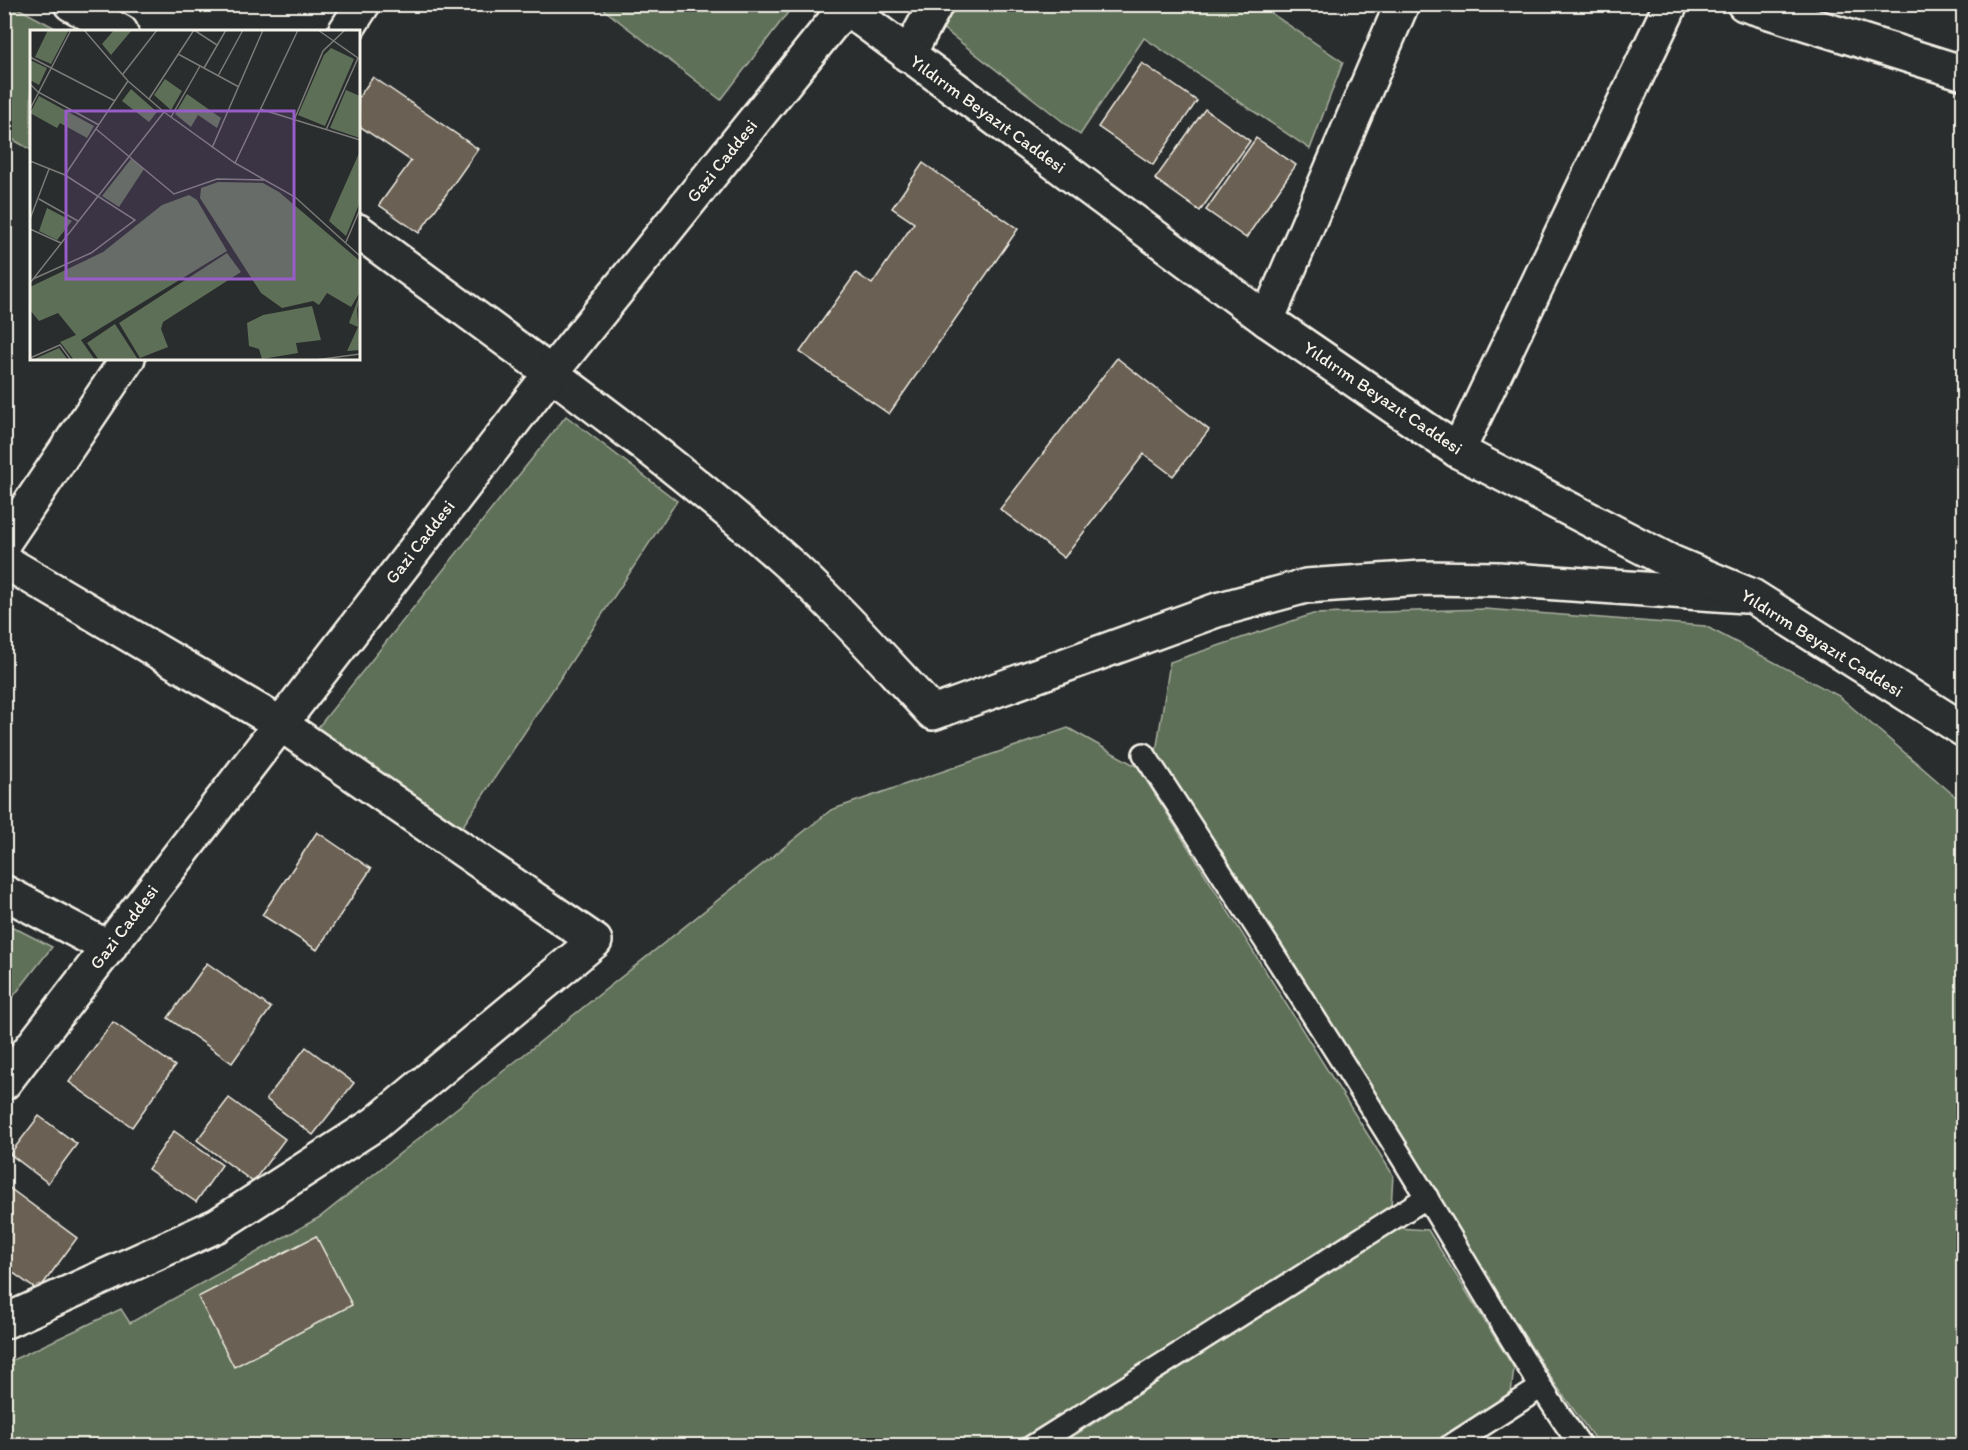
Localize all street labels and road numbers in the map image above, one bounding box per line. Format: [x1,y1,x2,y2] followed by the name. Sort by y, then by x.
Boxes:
[906,50,1070,178] street label: Yıldırım Beyazıt Caddesi
[682,115,762,207] street label: Gazi Caddesi
[1299,337,1467,459] street label: Yıldırım Beyazıt Caddesi
[380,496,460,588] street label: Gazi Caddesi
[1737,584,1907,702] street label: Yıldırım Beyazıt Caddesi
[85,880,163,974] street label: Gazi Caddesi

